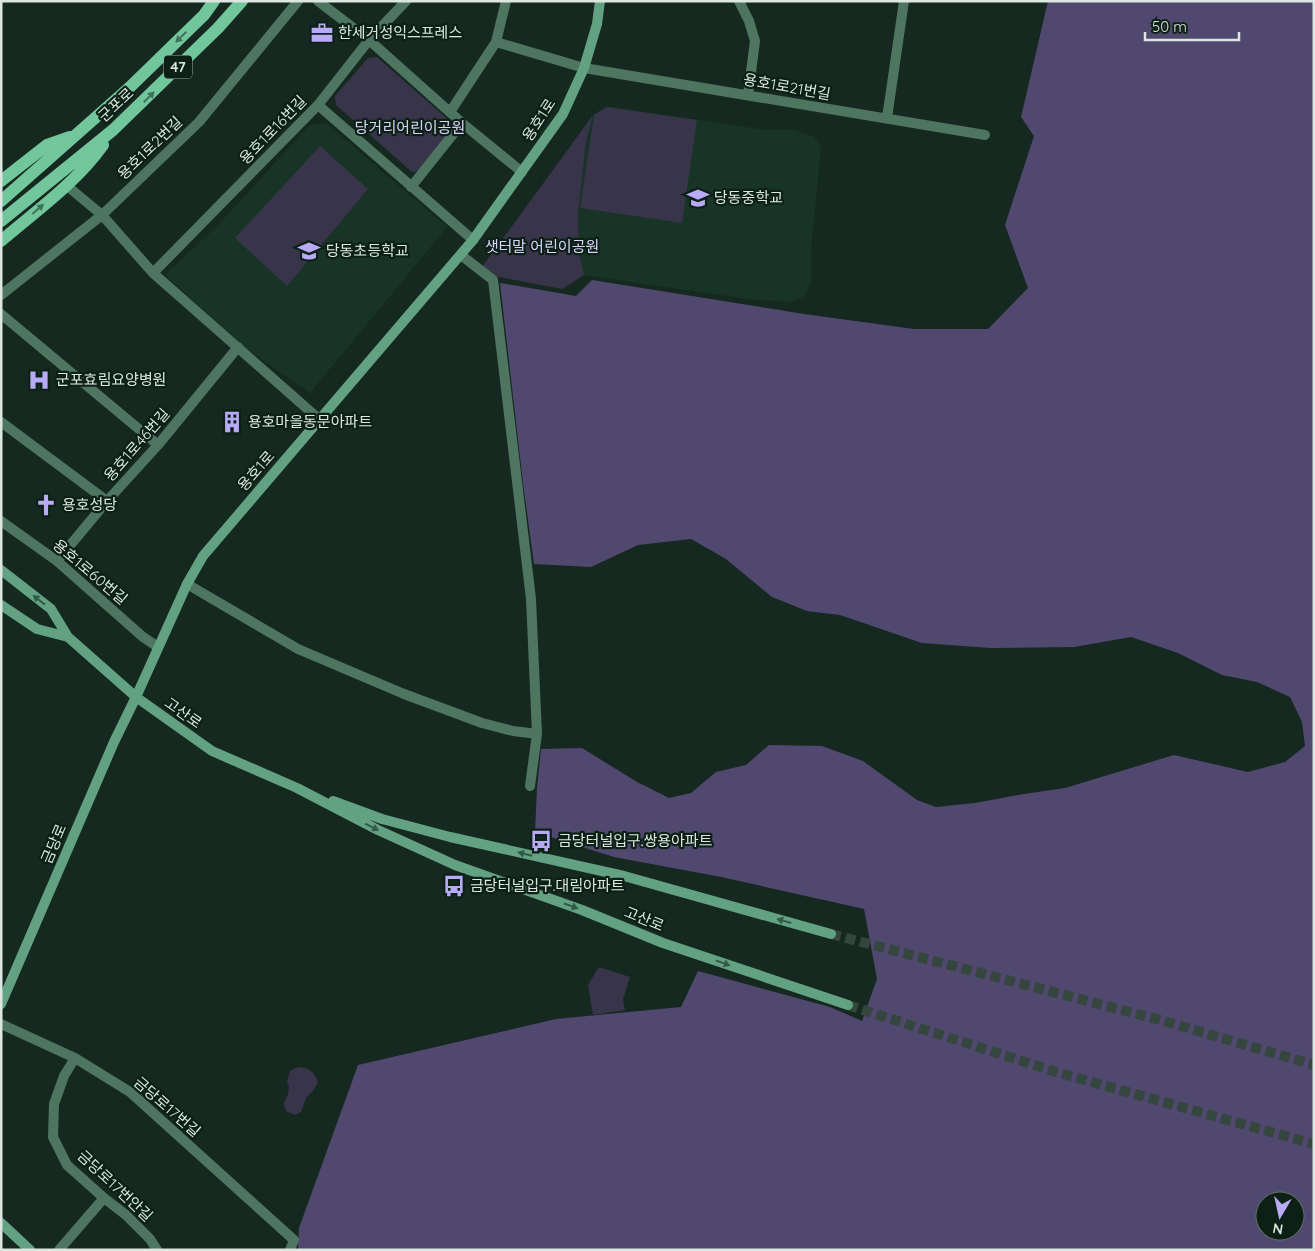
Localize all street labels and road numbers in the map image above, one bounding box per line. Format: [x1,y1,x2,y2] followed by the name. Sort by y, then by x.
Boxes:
[164,56,192,78] road number: 47
[742,69,832,104] street label: 용호1로21번길
[94,84,137,126] street label: 군포로
[235,91,310,168] street label: 용호1로16번길
[518,95,559,145] street label: 용호1로
[113,112,186,183] street label: 용호1로2번길
[100,404,173,485] street label: 용호1로46번길
[233,447,278,495] street label: 용호1로
[49,535,131,608] street label: 용호1로60번길
[161,693,206,732] street label: 고산로
[37,821,70,867] street label: 금당로
[621,902,667,935] street label: 고산로
[130,1072,205,1141] street label: 금당로17번길
[74,1146,157,1225] street label: 금당로17번안길

